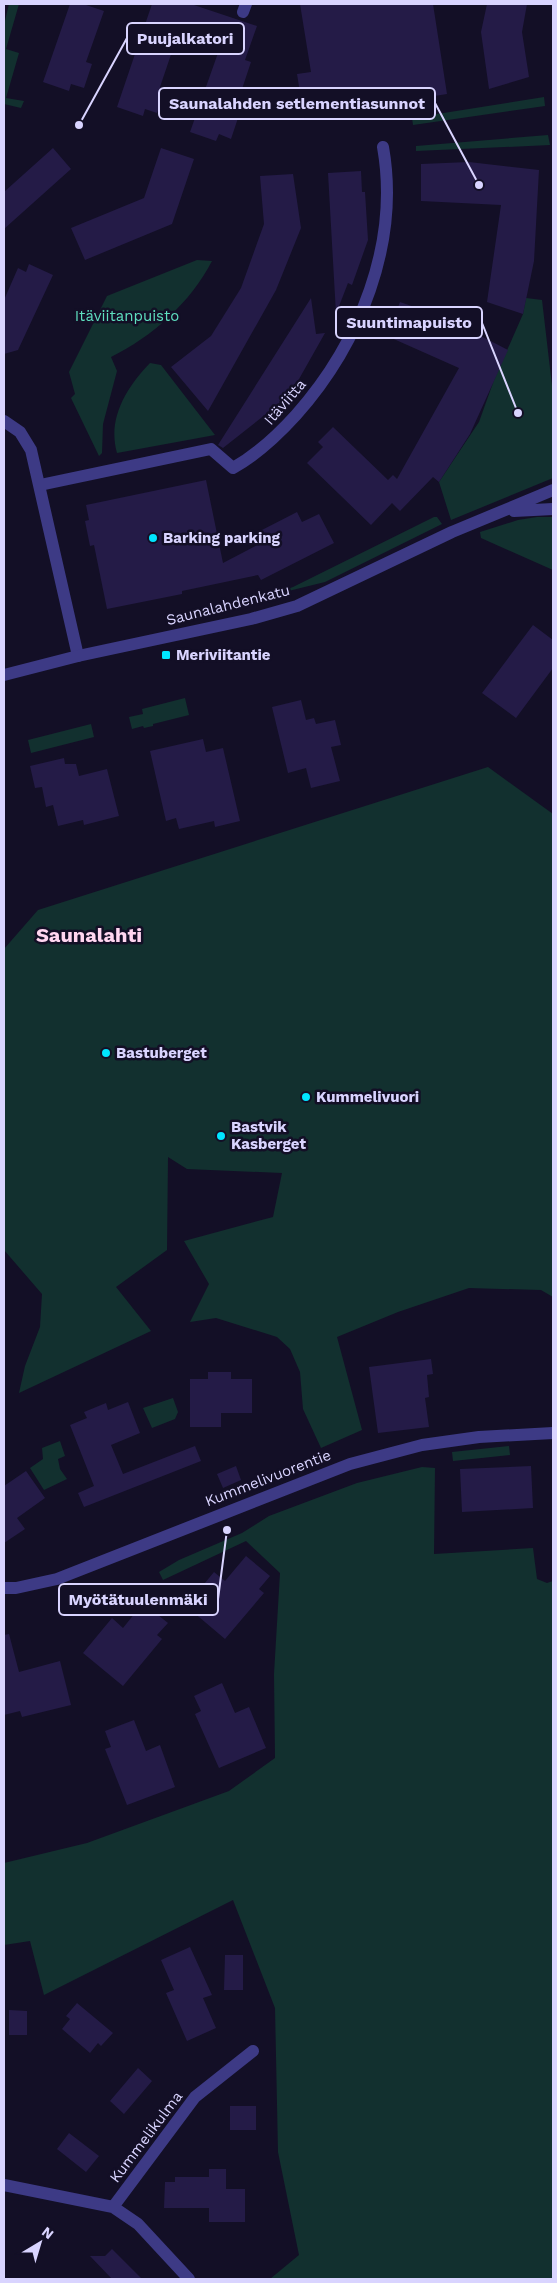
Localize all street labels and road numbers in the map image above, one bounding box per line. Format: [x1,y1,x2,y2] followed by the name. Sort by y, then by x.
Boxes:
[260,375,310,429] street label: Itäviitta
[164,581,292,629] street label: Saunalahdenkatu
[203,1446,333,1510] street label: Kummelivuorentie
[106,2087,186,2186] street label: Kummelikulma

